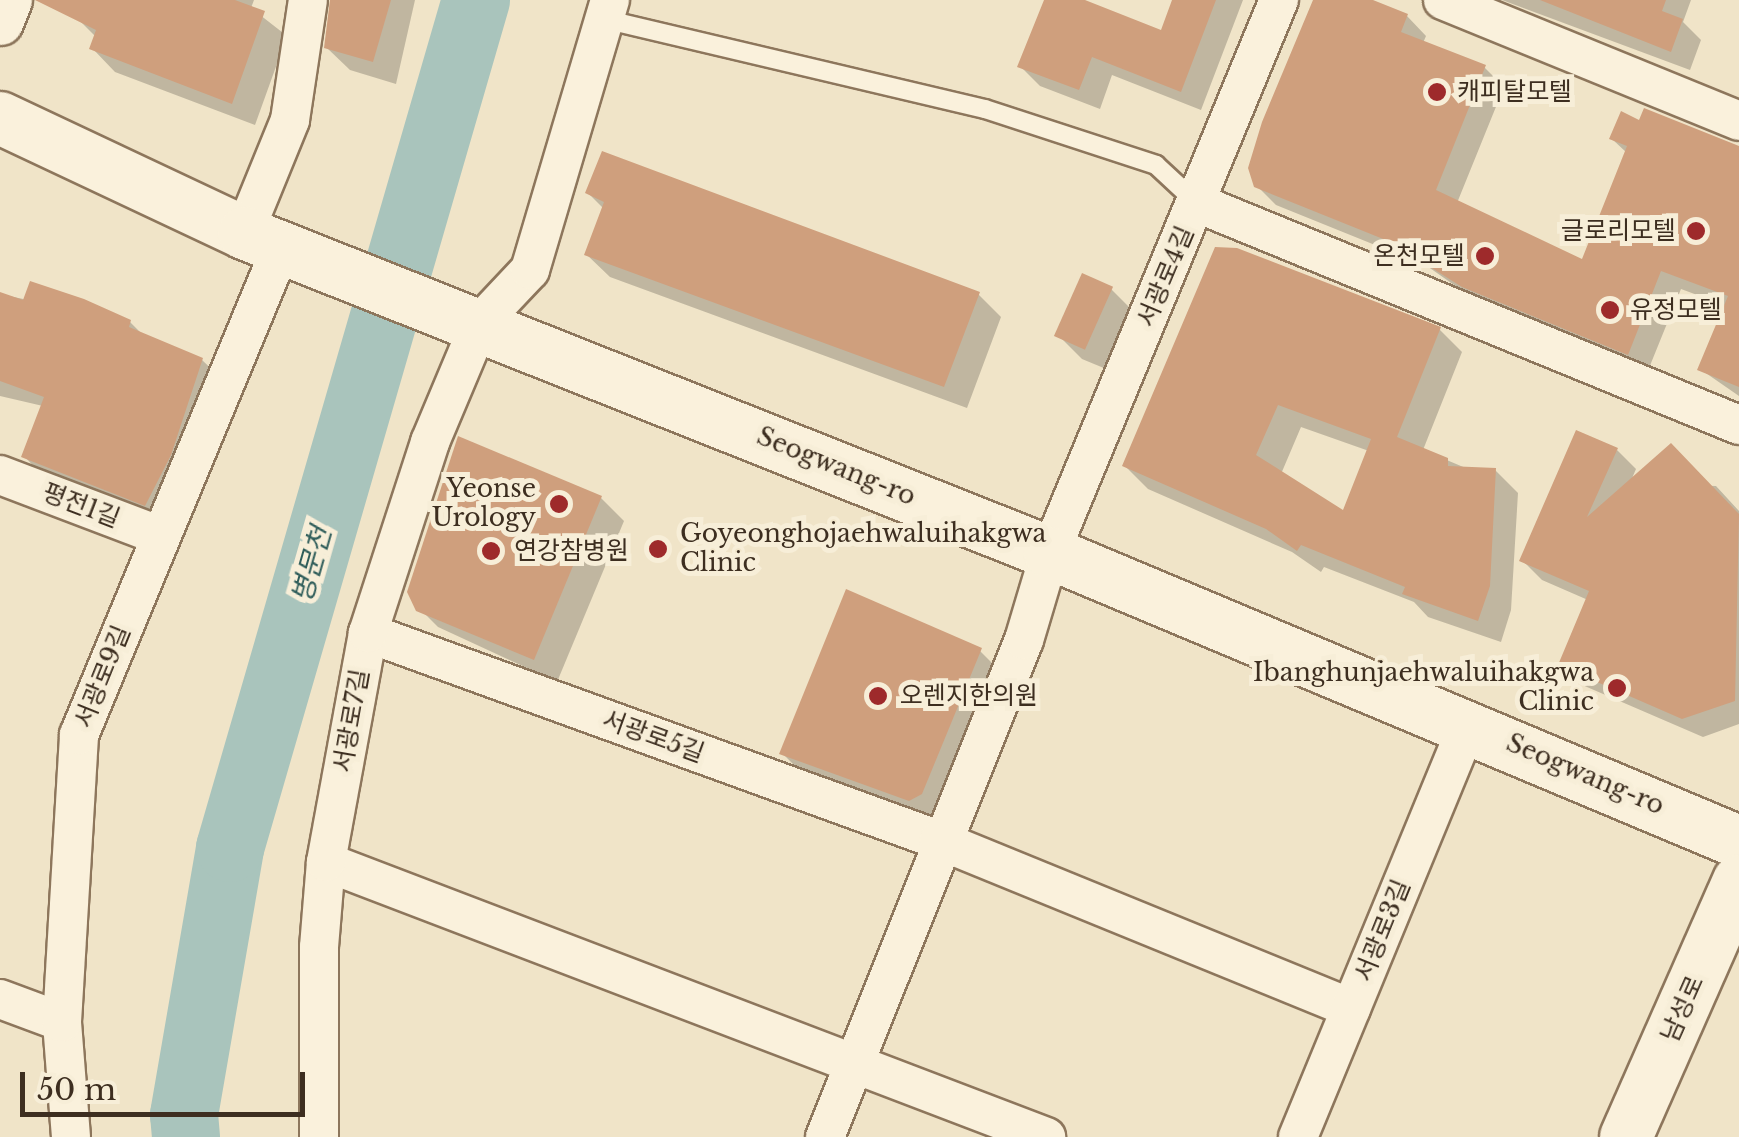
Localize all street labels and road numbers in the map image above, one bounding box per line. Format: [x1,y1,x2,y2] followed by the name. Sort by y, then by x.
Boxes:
[1131,222,1201,332] street label: 서광로4길
[752,422,920,512] street label: Seogwang-ro
[38,478,124,534] street label: 평전1길
[69,621,137,733] street label: 서광로9길
[328,667,376,775] street label: 서광로7길
[598,705,708,769] street label: 서광로5길
[1502,728,1668,822] street label: Seogwang-ro
[1349,876,1417,986] street label: 서광로3길
[1655,971,1711,1047] street label: 남성로

